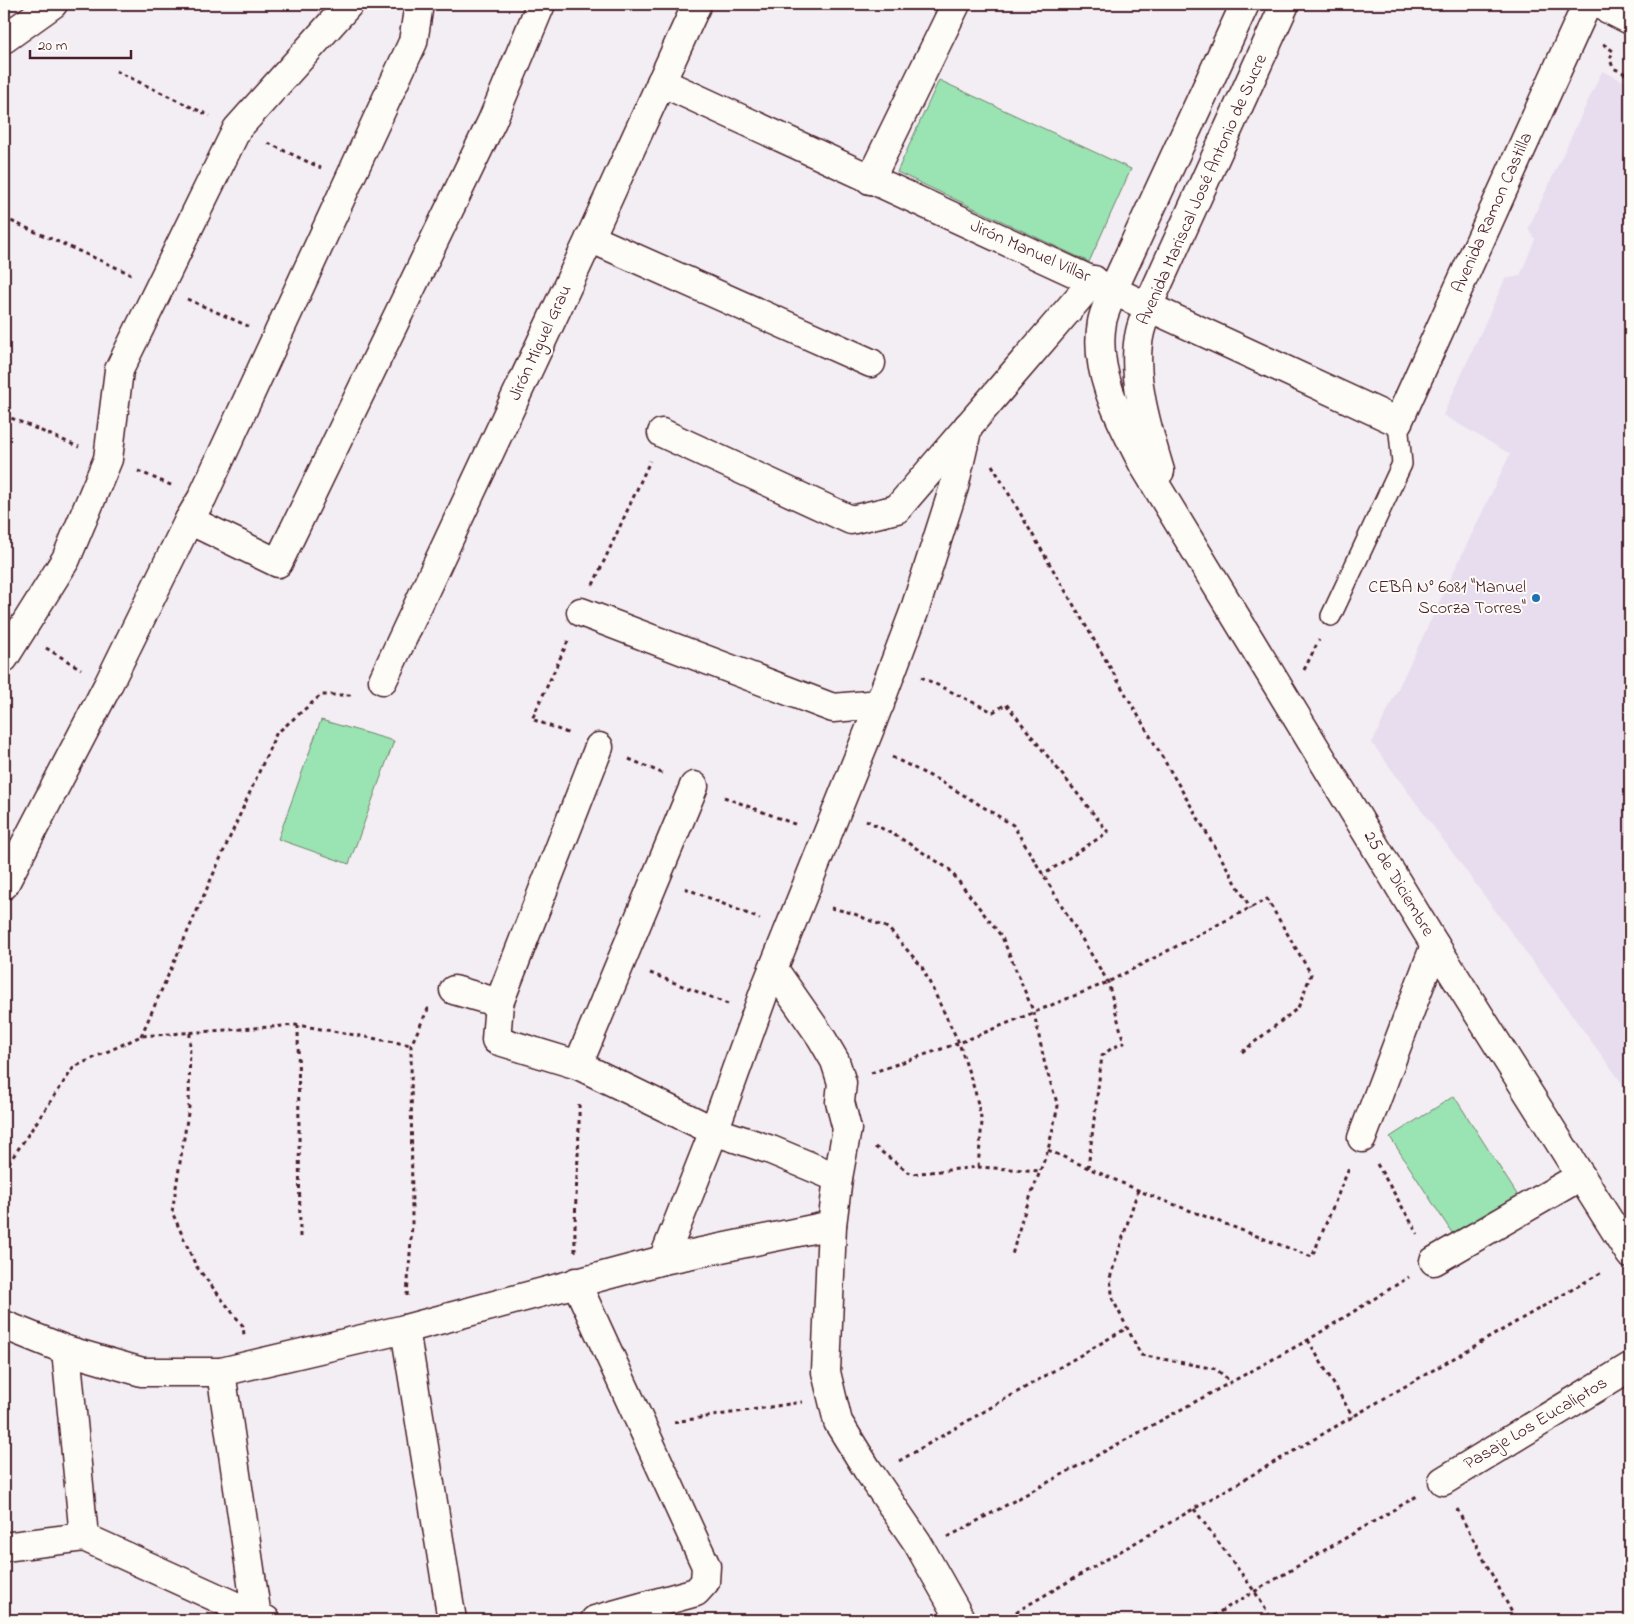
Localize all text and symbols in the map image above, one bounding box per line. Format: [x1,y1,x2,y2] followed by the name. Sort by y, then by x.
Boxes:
[30,28,131,60] scale bar
[38,35,68,57] text: 20 m
[1131,49,1275,330] street label: Avenida Mariscal José Antonio de Sucre
[1446,129,1540,297] street label: Avenida Ramon Castilla
[965,214,1095,290] street label: Jirón Manuel Villar
[503,281,580,406] street label: Jirón Miguel Grau
[1368,575,1526,622] place label: CEBA N° 6081 "Manuel Scorza Torres"
[1530,592,1542,604] marker: CEBA N° 6081 "Manuel Scorza Torres"
[1356,826,1440,943] street label: 25 de Diciembre
[1459,1371,1613,1477] street label: Pasaje Los Eucaliptos

